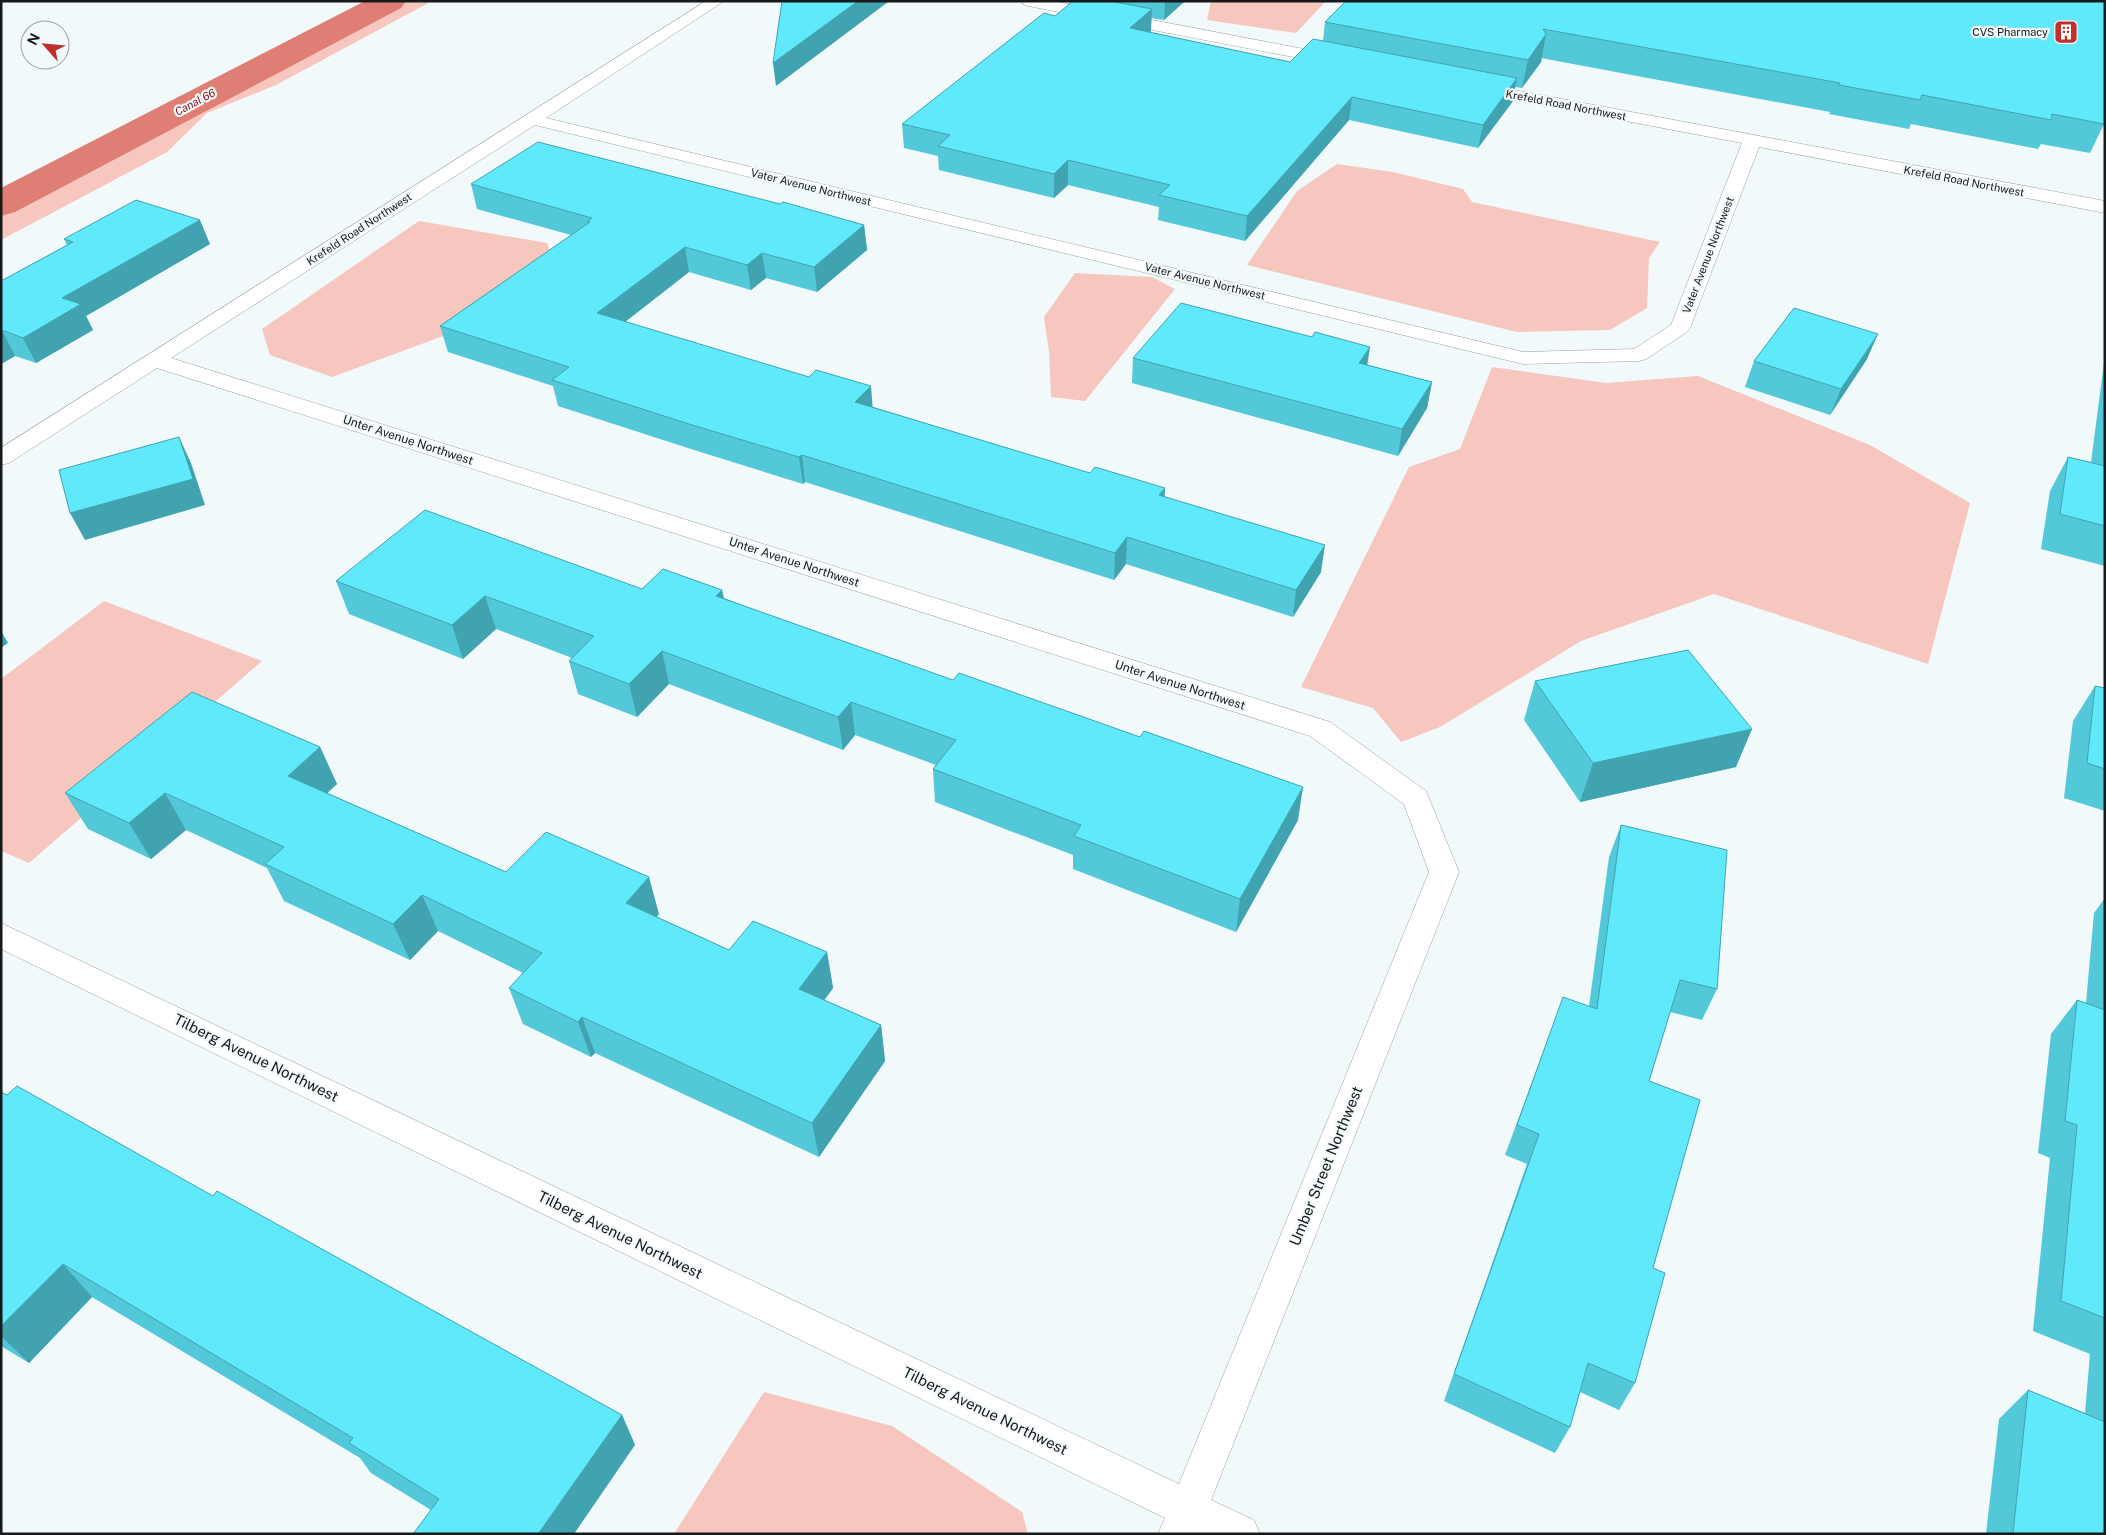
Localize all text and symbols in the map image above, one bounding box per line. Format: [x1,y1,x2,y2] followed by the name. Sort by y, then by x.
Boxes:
[2053,19,2079,45] building icon: CVS Pharmacy
[20,20,70,70] north arrow
[1972,26,2048,38] place label: CVS Pharmacy
[24,31,43,48] text: N
[173,86,218,118] water label: Canal 66
[1505,87,1627,123] street label: Krefeld Road Northwest
[1903,163,2025,199] street label: Krefeld Road Northwest
[749,166,873,208] street label: Vater Avenue Northwest
[304,191,414,267] street label: Krefeld Road Northwest
[1680,195,1736,315] street label: Vater Avenue Northwest
[1143,260,1267,302] street label: Vater Avenue Northwest
[341,412,475,468] street label: Unter Avenue Northwest
[727,534,861,590] street label: Unter Avenue Northwest
[1113,657,1247,713] street label: Unter Avenue Northwest
[171,1010,341,1105] street label: Tilberg Avenue Northwest
[1286,1083,1365,1248] street label: Umber Street Northwest
[535,1187,705,1282] street label: Tilberg Avenue Northwest
[900,1363,1070,1458] street label: Tilberg Avenue Northwest

